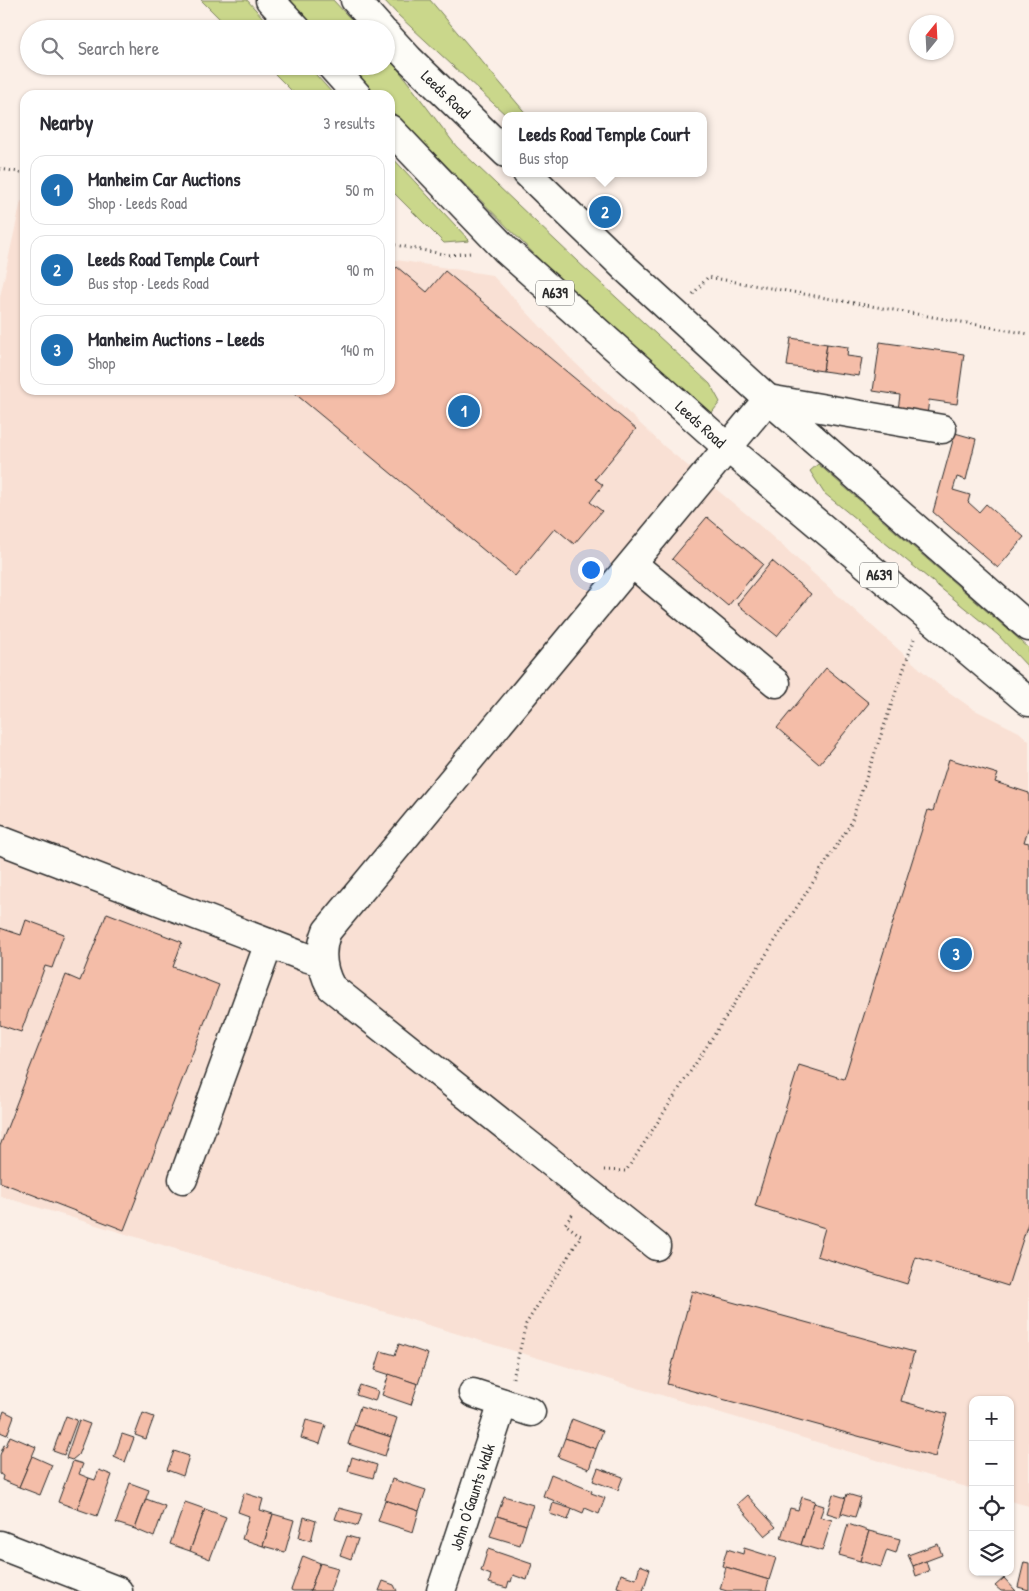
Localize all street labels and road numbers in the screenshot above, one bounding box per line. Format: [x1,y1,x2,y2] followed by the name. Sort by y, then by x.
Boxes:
[416,65,476,123] street label: Leeds Road
[536,280,574,306] road number: A639
[671,395,731,453] street label: Leeds Road
[860,562,898,588] road number: A639
[444,1440,500,1553] street label: John O'Gaunts Walk

